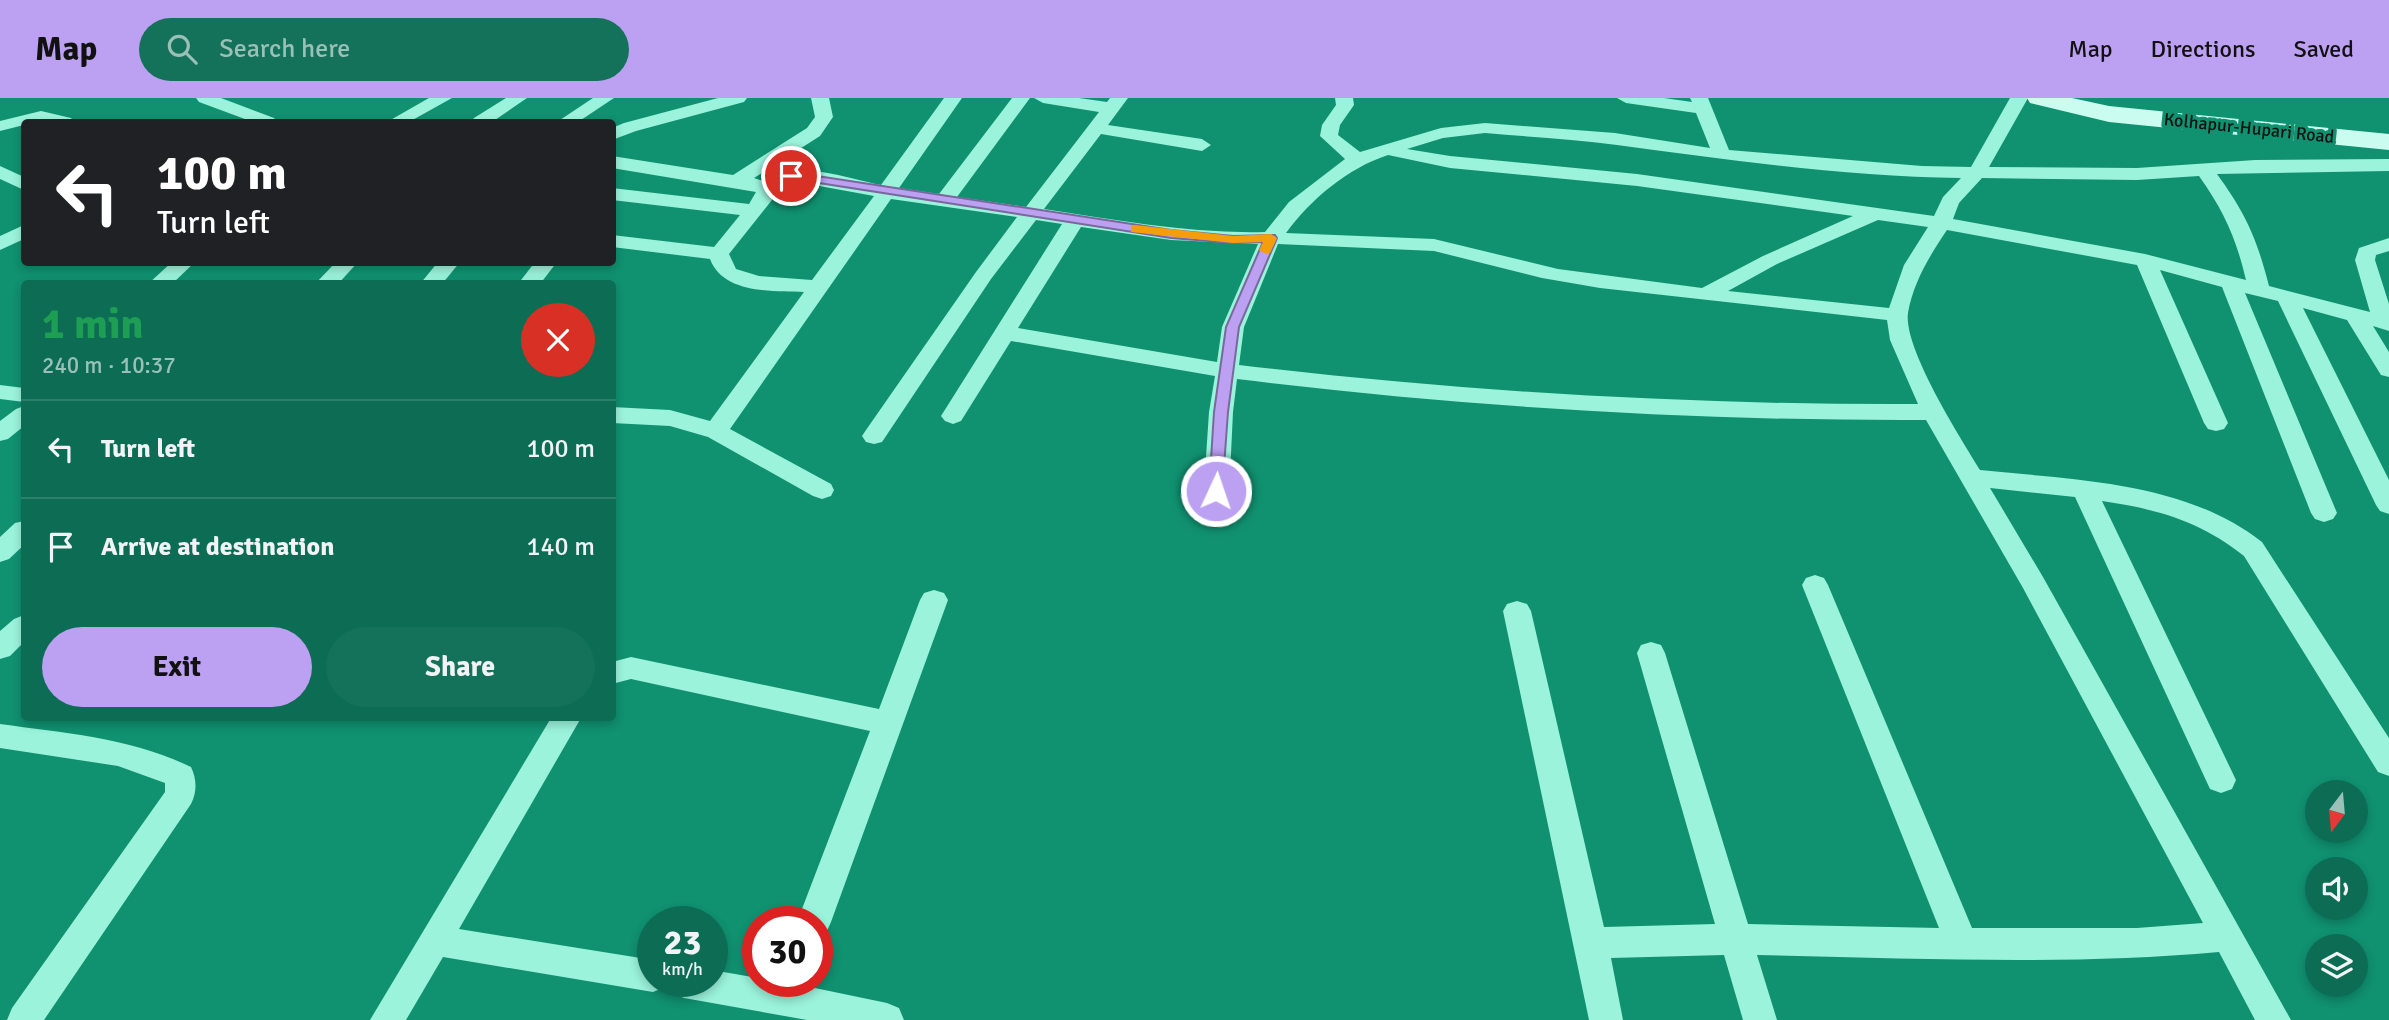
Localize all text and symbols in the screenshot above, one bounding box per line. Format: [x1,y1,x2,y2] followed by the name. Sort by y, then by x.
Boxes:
[139,18,629,81] search box
[35,29,97,70] text: Map
[163,30,201,68] icon: search
[219,33,350,65] text: Search here
[2068,34,2113,64] text: Map
[2151,34,2256,64] text: Directions
[2294,34,2354,64] text: Saved
[2163,108,2335,148] street label: Kolhapur-Hupari Road
[157,143,287,203] text: 100 m
[761,146,821,206] pin
[42,147,133,238] icon: left
[772,157,810,195] icon: arrive
[157,203,270,242] text: Turn left
[42,299,143,350] text: 1 min
[521,303,595,377] button: close
[42,351,176,380] text: 240 m · 10:37
[42,430,80,468] icon: left
[101,433,195,465] text: Turn left
[526,433,595,465] text: 100 m
[1179,454,1253,528] position arrow
[42,528,80,566] icon: arrive
[101,531,334,563] text: Arrive at destination
[526,531,595,563] text: 140 m
[42,627,312,707] button: Exit
[326,627,595,707] button: Share
[2305,780,2368,844] north arrow
[2305,780,2368,997] map controls
[2305,857,2368,920] button: sound
[742,906,833,997] speed limit sign: 30
[664,921,701,964] text: 23
[2305,934,2368,997] button: layers
[662,958,703,980] text: km/h

